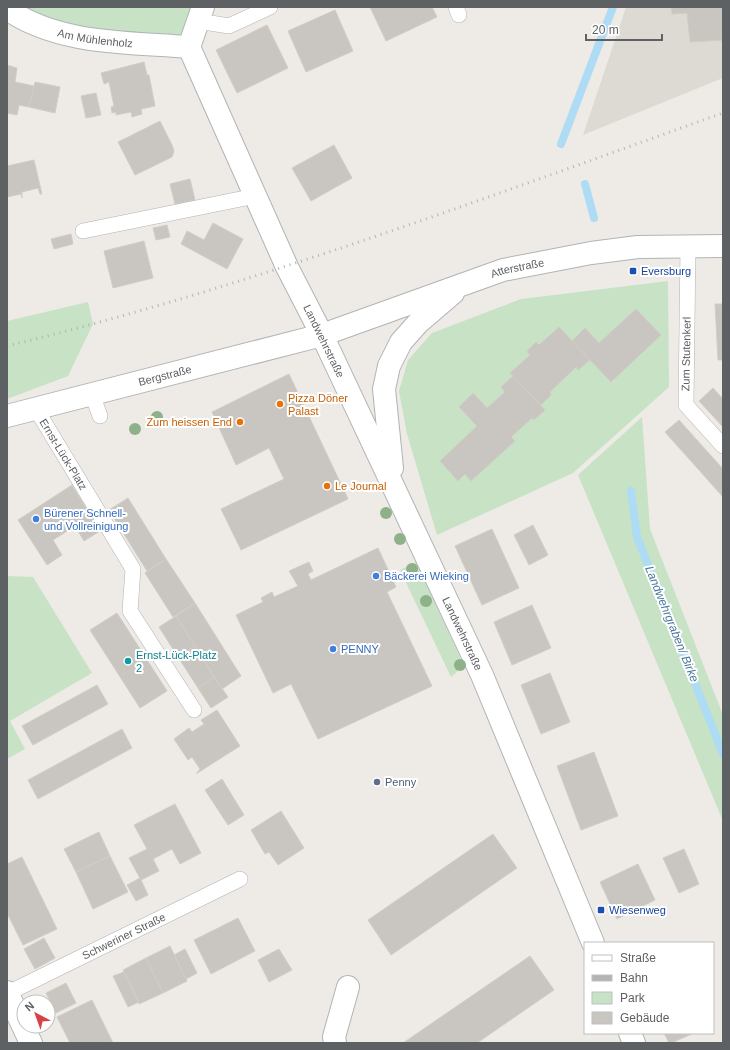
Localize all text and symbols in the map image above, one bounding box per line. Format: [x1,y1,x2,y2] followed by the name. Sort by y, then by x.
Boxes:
[586,16,662,42] scale bar
[592,23,619,37] text: 20 m
[56,26,133,49] street label: Am Mühlenholz
[489,256,545,280] street label: Atterstraße
[641,265,691,277] place label: Eversburg
[628,266,638,276] marker: Eversburg
[301,303,347,379] street label: Landwehrstraße
[679,317,693,391] street label: Zum Stutenkerl
[137,363,193,388] street label: Bergstraße
[288,392,348,417] place label: Pizza Döner Palast
[275,399,285,409] marker: Pizza Döner Palast
[146,416,232,428] place label: Zum heissen End
[37,417,90,492] street label: Ernst-Lück-Platz
[235,417,245,427] marker: Zum heissen End
[335,480,386,492] place label: Le Journal
[322,481,332,491] marker: Le Journal
[44,507,128,532] place label: Bürener Schnell- und Vollreinigung
[31,514,41,524] marker: Bürener Schnell- und Vollreinigung
[642,564,702,684] water label: Landwehrgraben/ Birke
[384,570,469,582] place label: Bäckerei Wieking
[371,571,381,581] marker: Bäckerei Wieking
[440,595,485,672] street label: Landwehrstraße
[341,643,380,655] place label: PENNY
[328,644,338,654] marker: PENNY
[136,649,217,674] place label: Ernst-Lück-Platz 2
[123,656,133,666] marker: Ernst-Lück-Platz 2
[385,776,417,788] place label: Penny
[372,777,382,787] marker: Penny
[609,904,666,916] place label: Wiesenweg
[596,905,606,915] marker: Wiesenweg
[80,911,167,962] street label: Schweriner Straße
[584,942,714,1034] legend
[620,951,656,965] text: Straße
[620,971,648,985] text: Bahn
[620,991,646,1005] text: Park
[16,994,56,1034] north arrow
[23,999,36,1014] text: N
[620,1011,670,1025] text: Gebäude

